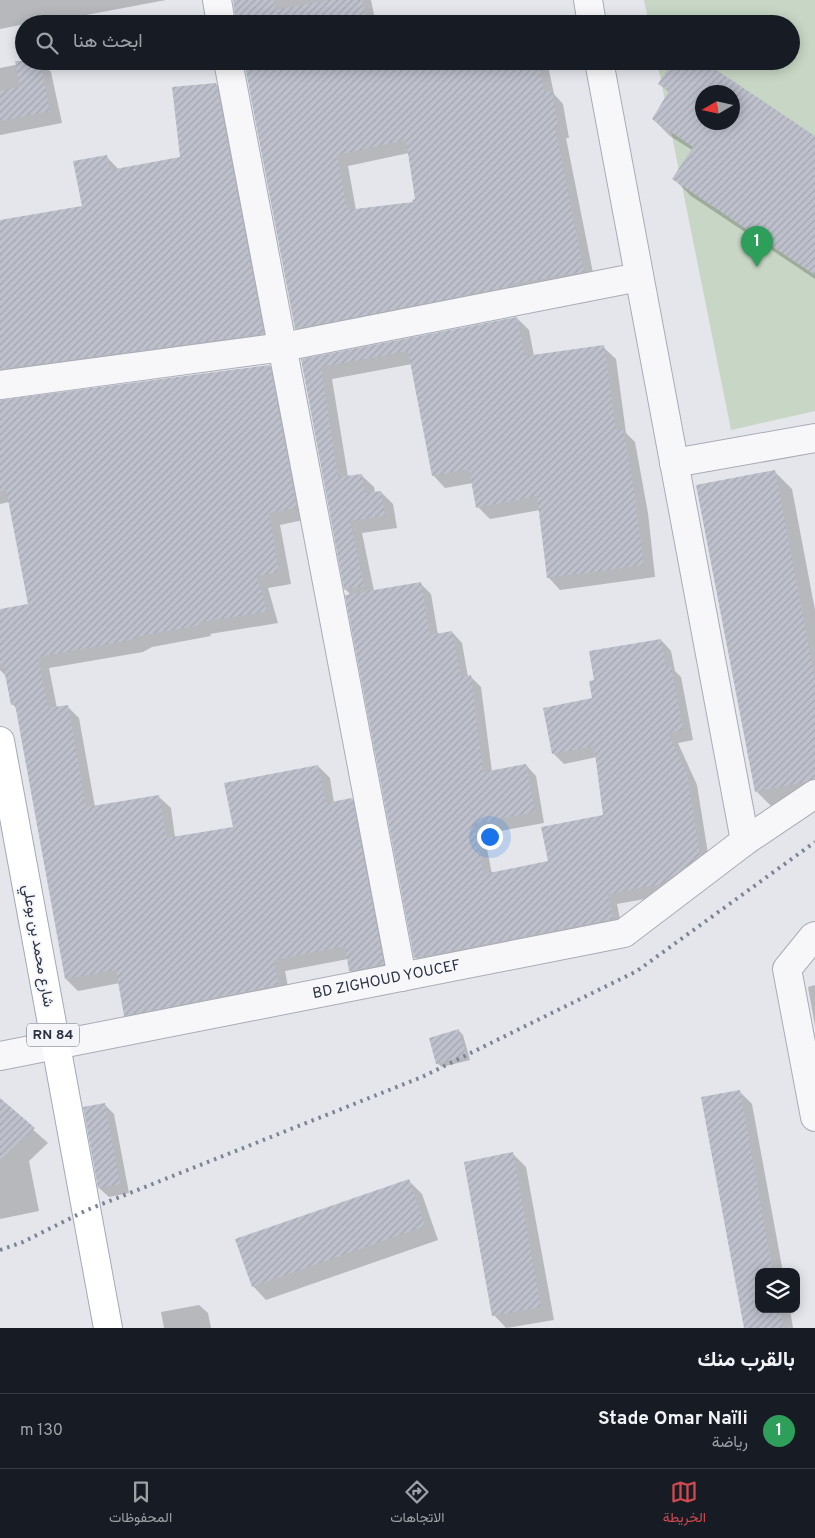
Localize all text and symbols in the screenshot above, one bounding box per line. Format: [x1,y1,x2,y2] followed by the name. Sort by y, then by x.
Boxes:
[15,15,800,70] search box
[33,29,61,57] icon: search
[73,30,143,54] text: ابحث هنا
[695,85,740,130] north arrow
[741,226,773,267] pin: 1
[477,824,503,850] your location
[15,883,57,1009] street label: شارع محمد بن بوعلي
[311,956,462,1004] street label: BD ZIGHOUD YOUCEF
[27,1024,79,1046] road number: RN 84
[755,1268,800,1313] map controls
[755,1268,800,1313] button: layers
[698,1347,795,1374] text: بالقرب منك
[598,1407,748,1431] text: Stade Omar Naïli
[20,1421,63,1441] text: 130 m
[776,1421,782,1441] text: 1
[712,1433,748,1453] text: رياضة
[109,1478,172,1530] tab: المحفوظات
[390,1478,445,1530] tab: الاتجاهات
[663,1478,706,1530] tab: الخريطة

